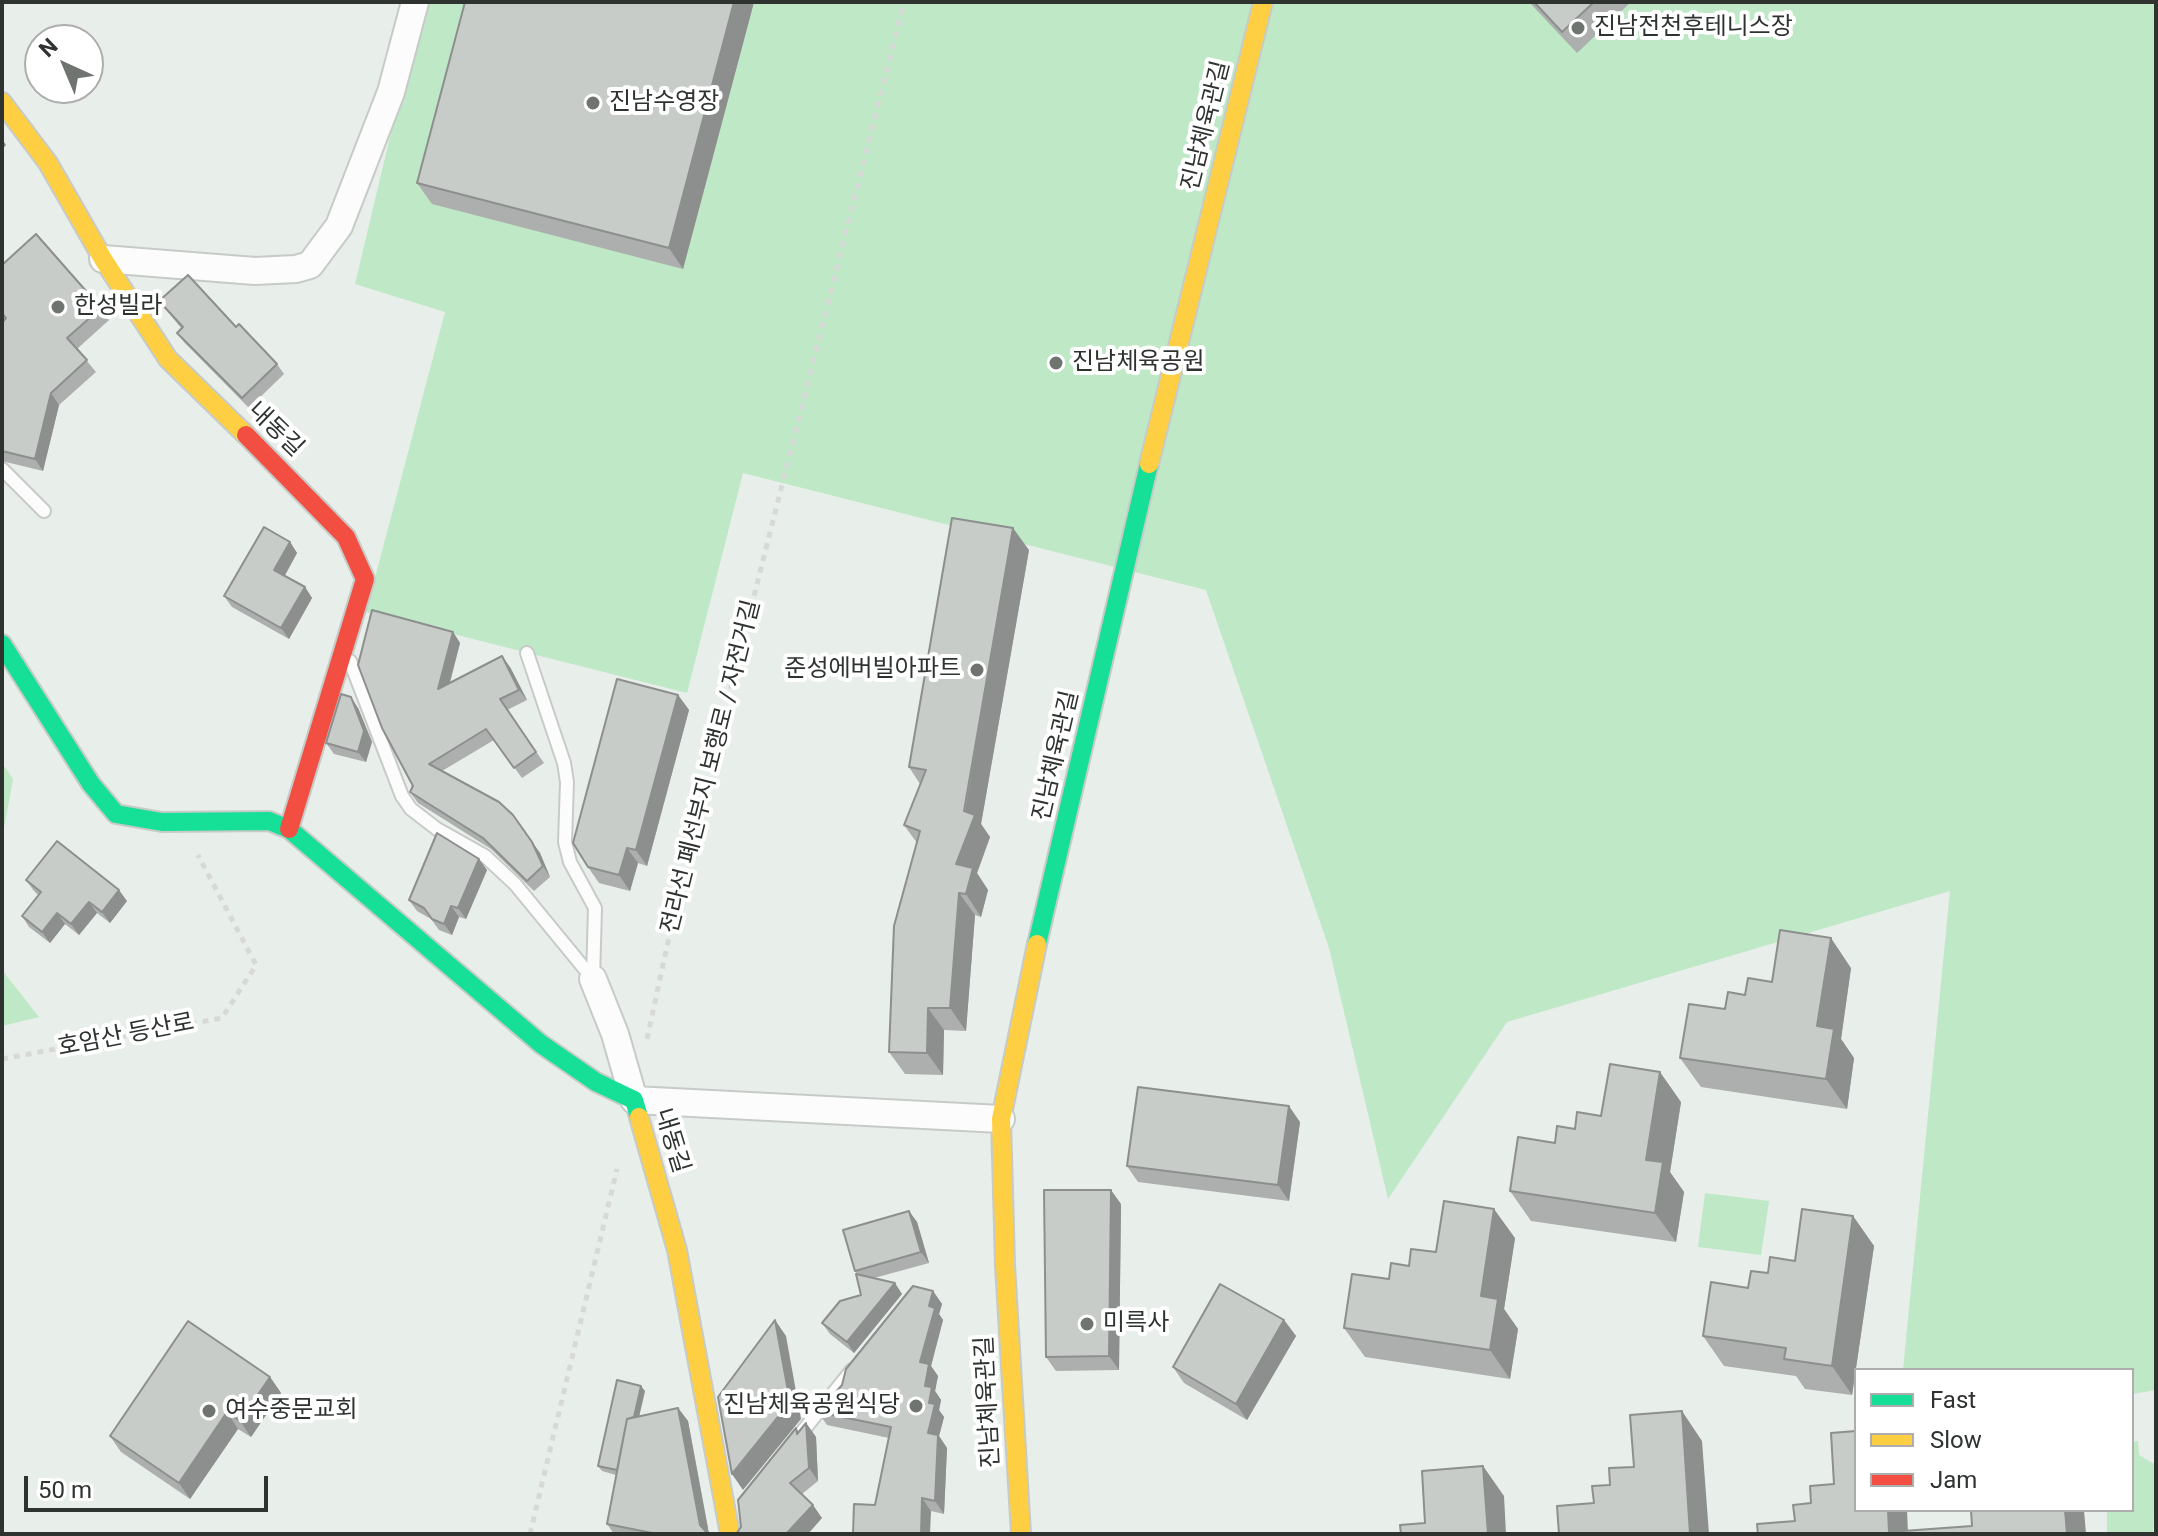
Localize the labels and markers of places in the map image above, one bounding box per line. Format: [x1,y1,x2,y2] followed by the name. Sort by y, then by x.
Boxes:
[1594,14,1793,42] place label: 진남전천후테니스장
[1569,19,1587,37] marker: 진남전천후테니스장
[609,89,719,117] place label: 진남수영장
[584,94,602,112] marker: 진남수영장
[74,293,162,321] place label: 한성빌라
[49,298,67,316] marker: 한성빌라
[1072,349,1204,377] place label: 진남체육공원
[1047,354,1065,372] marker: 진남체육공원
[784,656,961,684] place label: 준성에버빌아파트
[968,661,986,679] marker: 준성에버빌아파트
[1103,1310,1169,1338] place label: 미륵사
[1078,1315,1096,1333] marker: 미륵사
[723,1392,900,1420] place label: 진남체육공원식당
[225,1397,357,1425] place label: 여수중문교회
[907,1397,925,1415] marker: 진남체육공원식당
[200,1402,218,1420] marker: 여수중문교회

